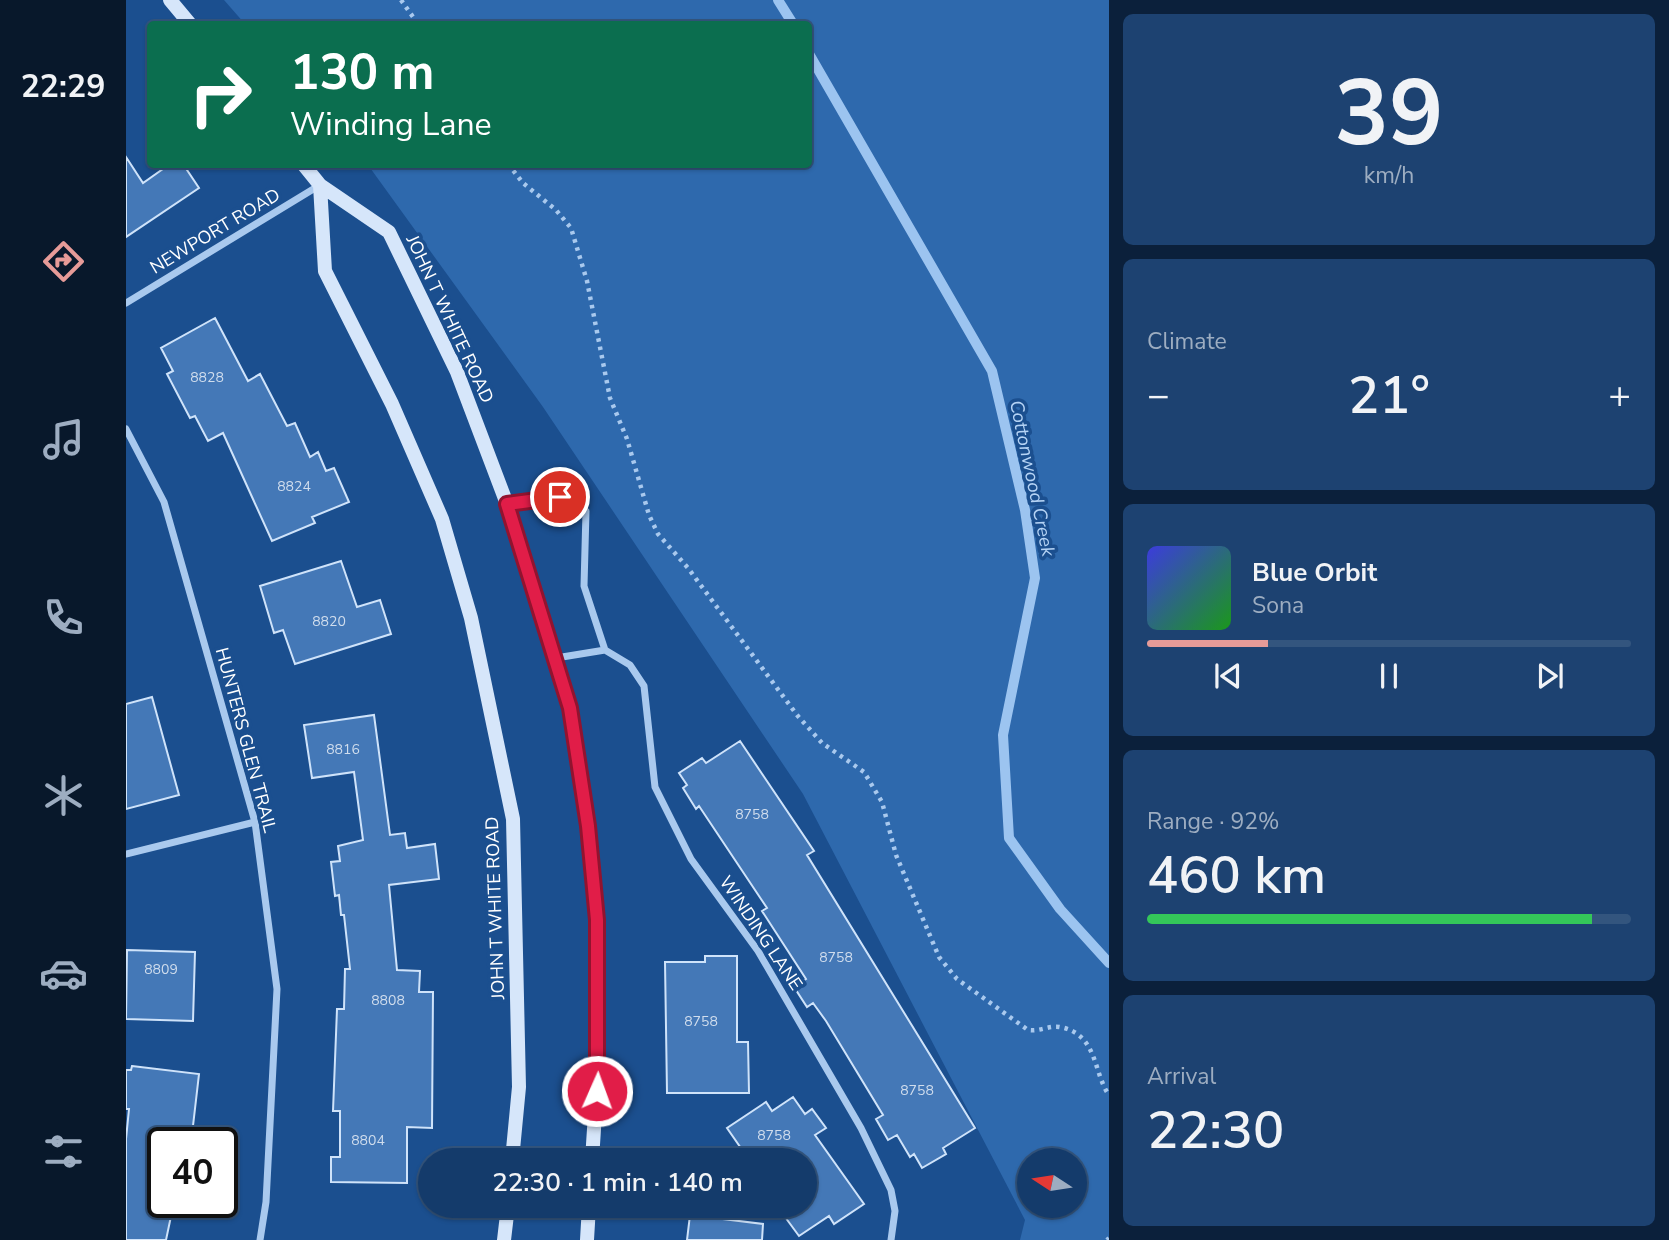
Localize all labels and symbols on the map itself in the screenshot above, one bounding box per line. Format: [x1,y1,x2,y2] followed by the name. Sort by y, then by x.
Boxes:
[146,183,284,279] street label: NEWPORT ROAD
[400,230,500,407] street label: JOHN T WHITE ROAD
[190,368,224,387] house number: 8828
[1003,398,1061,559] water label: Cottonwood Creek
[530,467,590,527] pin
[277,477,311,496] house number: 8824
[312,612,346,631] house number: 8820
[210,645,282,835] street label: HUNTERS GLEN TRAIL
[326,740,360,759] house number: 8816
[735,805,769,824] house number: 8758
[480,816,510,1001] street label: JOHN T WHITE ROAD
[714,871,808,995] street label: WINDING LANE
[819,948,853,967] house number: 8758
[144,960,178,979] house number: 8809
[371,991,405,1010] house number: 8808
[684,1012,718,1031] house number: 8758
[560,1054,634,1128] position arrow
[900,1081,934,1100] house number: 8758
[757,1126,791,1145] house number: 8758
[147,1127,238,1218] speed limit sign: 40
[351,1131,385,1150] house number: 8804
[1017,1148,1087,1218] north arrow

